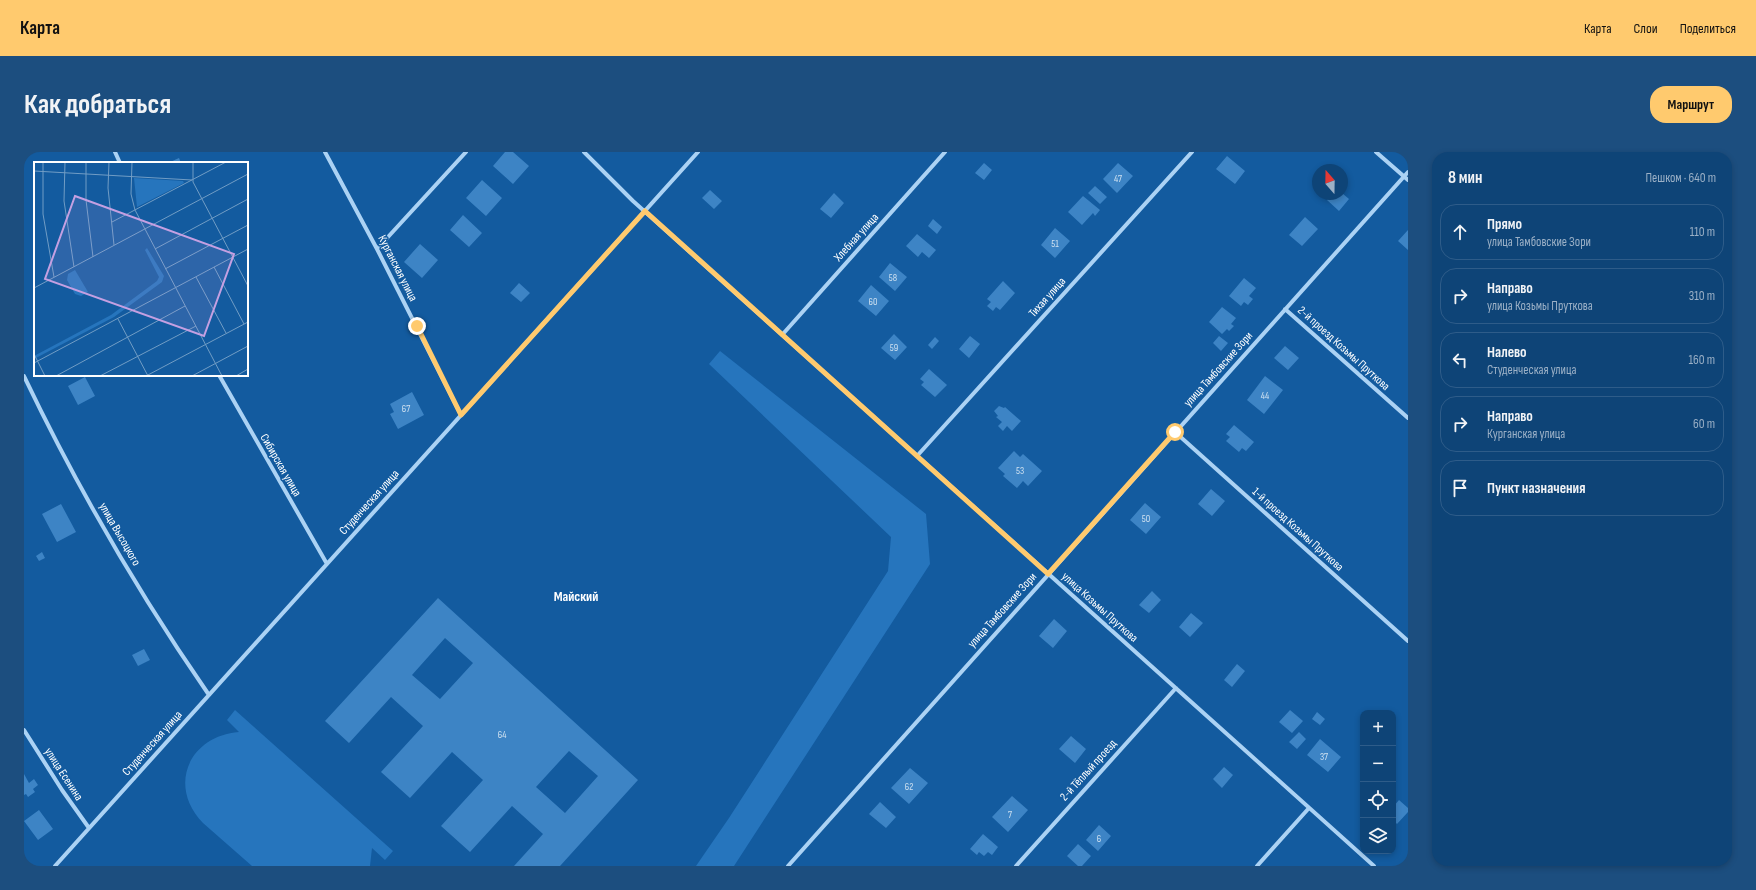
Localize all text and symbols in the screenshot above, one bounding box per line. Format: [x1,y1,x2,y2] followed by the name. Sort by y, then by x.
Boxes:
[20,17,60,40] text: Карта
[1584,20,1612,37] text: Карта
[1634,20,1658,37] text: Слои
[1680,20,1736,37] text: Поделиться
[1650,86,1732,123] button: Маршрут
[24,88,171,121] text: Как добраться
[34,162,248,376] inset map
[1312,164,1348,200] north arrow
[1448,168,1482,188] text: 8 мин
[1646,170,1716,186] text: Пешком · 640 m
[1114,173,1122,185] house number: 47
[830,210,882,265] street label: Хлебная улица
[1487,215,1522,234] text: Прямо
[1449,221,1471,243] icon: ahead
[1690,224,1715,240] text: 110 m
[374,233,421,304] street label: Курганская улица
[1487,234,1591,250] text: улица Тамбовские Зори
[1051,238,1059,250] house number: 51
[889,272,897,284] house number: 58
[1026,274,1069,320] street label: Тихая улица
[1487,279,1533,298] text: Направо
[1449,285,1471,307] icon: right
[1689,288,1715,304] text: 310 m
[869,296,877,308] house number: 60
[1487,298,1593,314] text: улица Козьмы Пруткова
[1294,303,1393,394] street label: 2-й проезд Козьмы Пруткова
[408,317,426,335] route end
[1181,329,1256,410] street label: улица Тамбовские Зори
[890,342,898,354] house number: 59
[1487,343,1527,362] text: Налево
[1449,349,1471,371] icon: left
[1689,352,1715,368] text: 160 m
[1487,362,1576,378] text: Студенческая улица
[1261,390,1269,402] house number: 44
[402,403,410,415] house number: 67
[1487,407,1533,426] text: Направо
[1449,413,1471,435] icon: right
[1693,416,1715,432] text: 60 m
[1166,423,1184,441] route start
[1487,426,1565,442] text: Курганская улица
[257,431,305,500] street label: Сибирская улица
[1016,465,1024,477] house number: 53
[336,466,403,538] street label: Студенческая улица
[1449,477,1471,499] icon: arrive
[1487,479,1585,498] text: Пункт назначения
[1249,484,1347,575] street label: 1-й проезд Козьмы Пруткова
[95,500,144,569] street label: улица Высоцкого
[1142,513,1150,525] house number: 50
[1058,569,1141,646] street label: улица Козьмы Пруткова
[965,570,1040,651] street label: улица Тамбовские Зори
[554,588,598,605] district label: Майский
[119,707,186,779] street label: Студенческая улица
[1360,710,1396,854] map controls
[1360,710,1396,746] button: +
[498,729,506,741] house number: 64
[1057,736,1120,804] street label: 2-й Тёплый проезд
[41,745,86,804] street label: улица Есенина
[1360,746,1396,782] button: −
[1320,751,1328,763] house number: 37
[905,781,913,793] house number: 62
[1360,782,1396,818] button: locate
[1008,809,1012,821] house number: 7
[1360,818,1396,854] button: layers
[1097,833,1101,845] house number: 6

